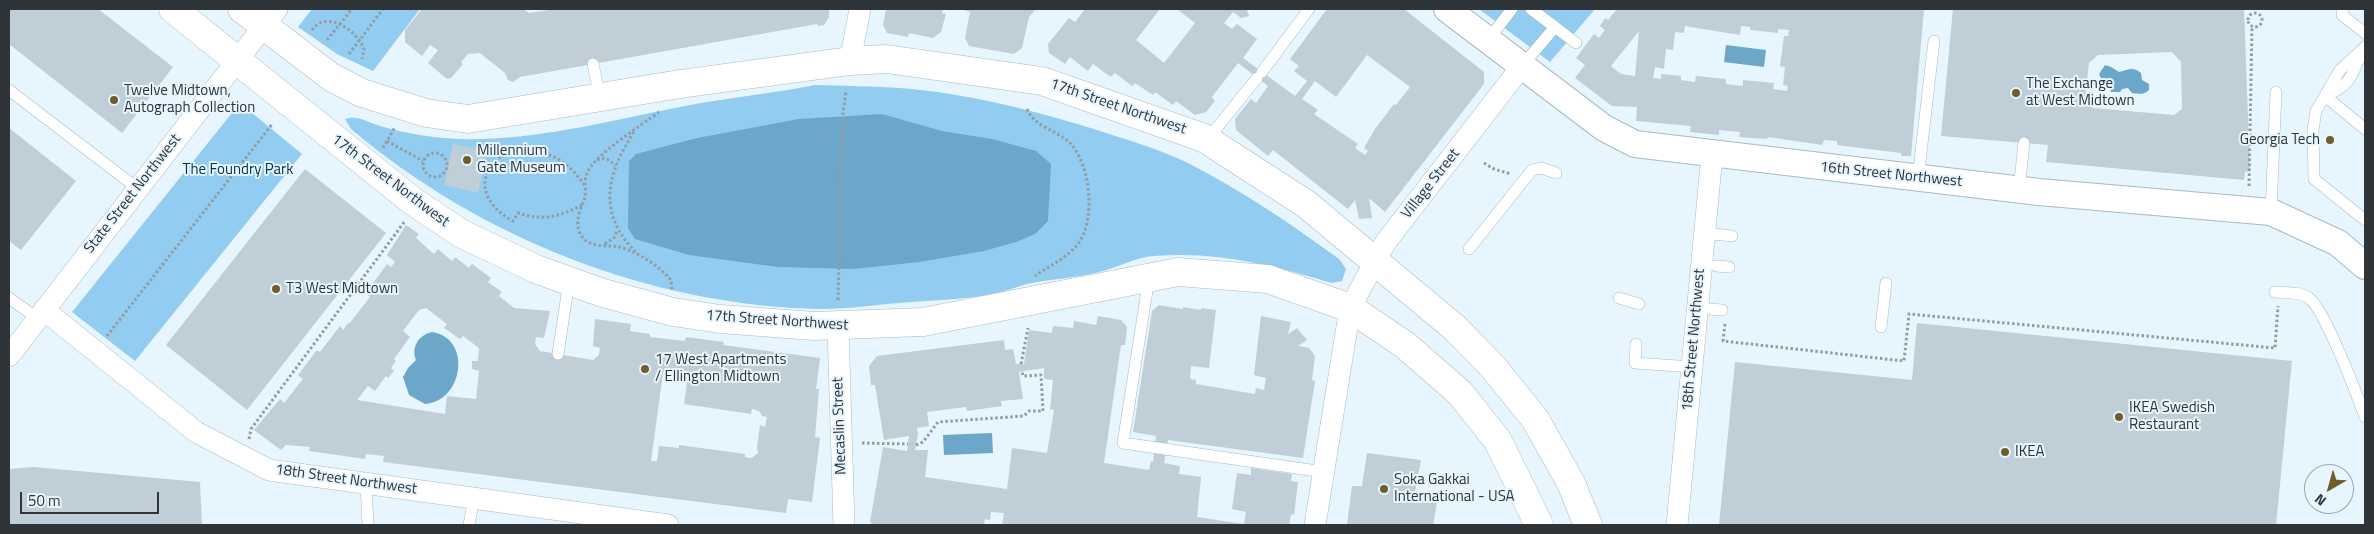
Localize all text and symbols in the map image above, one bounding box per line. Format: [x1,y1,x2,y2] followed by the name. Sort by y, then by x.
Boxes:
[1047,75,1189,139] street label: 17th Street Northwest
[2026,75,2135,110] place label: The Exchange at West Midtown
[124,82,255,117] place label: Twelve Midtown, Autograph Collection
[2010,87,2022,99] marker: The Exchange at West Midtown
[108,94,120,106] marker: Twelve Midtown, Autograph Collection
[81,131,185,257] street label: State Street Northwest
[327,131,453,231] street label: 17th Street Northwest
[2240,131,2320,149] place label: Georgia Tech
[2324,134,2336,146] marker: Georgia Tech
[477,142,566,177] place label: Millennium Gate Museum
[1398,145,1464,223] street label: Village Street
[461,154,473,166] marker: Millennium Gate Museum
[1819,159,1963,191] street label: 16th Street Northwest
[183,161,293,179] park label: The Foundry Park
[1679,268,1709,412] street label: 18th Street Northwest
[286,280,398,298] place label: T3 West Midtown
[270,283,282,295] marker: T3 West Midtown
[705,307,849,335] street label: 17th Street Northwest
[655,351,786,386] place label: 17 West Apartments / Ellington Midtown
[639,363,651,375] marker: 17 West Apartments / Ellington Midtown
[829,377,851,475] street label: Mecaslin Street
[2129,399,2215,434] place label: IKEA Swedish Restaurant
[2113,411,2125,423] marker: IKEA Swedish Restaurant
[2015,443,2044,461] place label: IKEA
[1999,446,2011,458] marker: IKEA
[274,461,418,499] street label: 18th Street Northwest
[2304,464,2354,514] north arrow
[1394,471,1515,506] place label: Soka Gakkai International - USA
[22,482,161,514] scale bar
[1378,483,1390,495] marker: Soka Gakkai International - USA
[28,489,61,512] text: 50 m
[2310,489,2330,512] text: N

